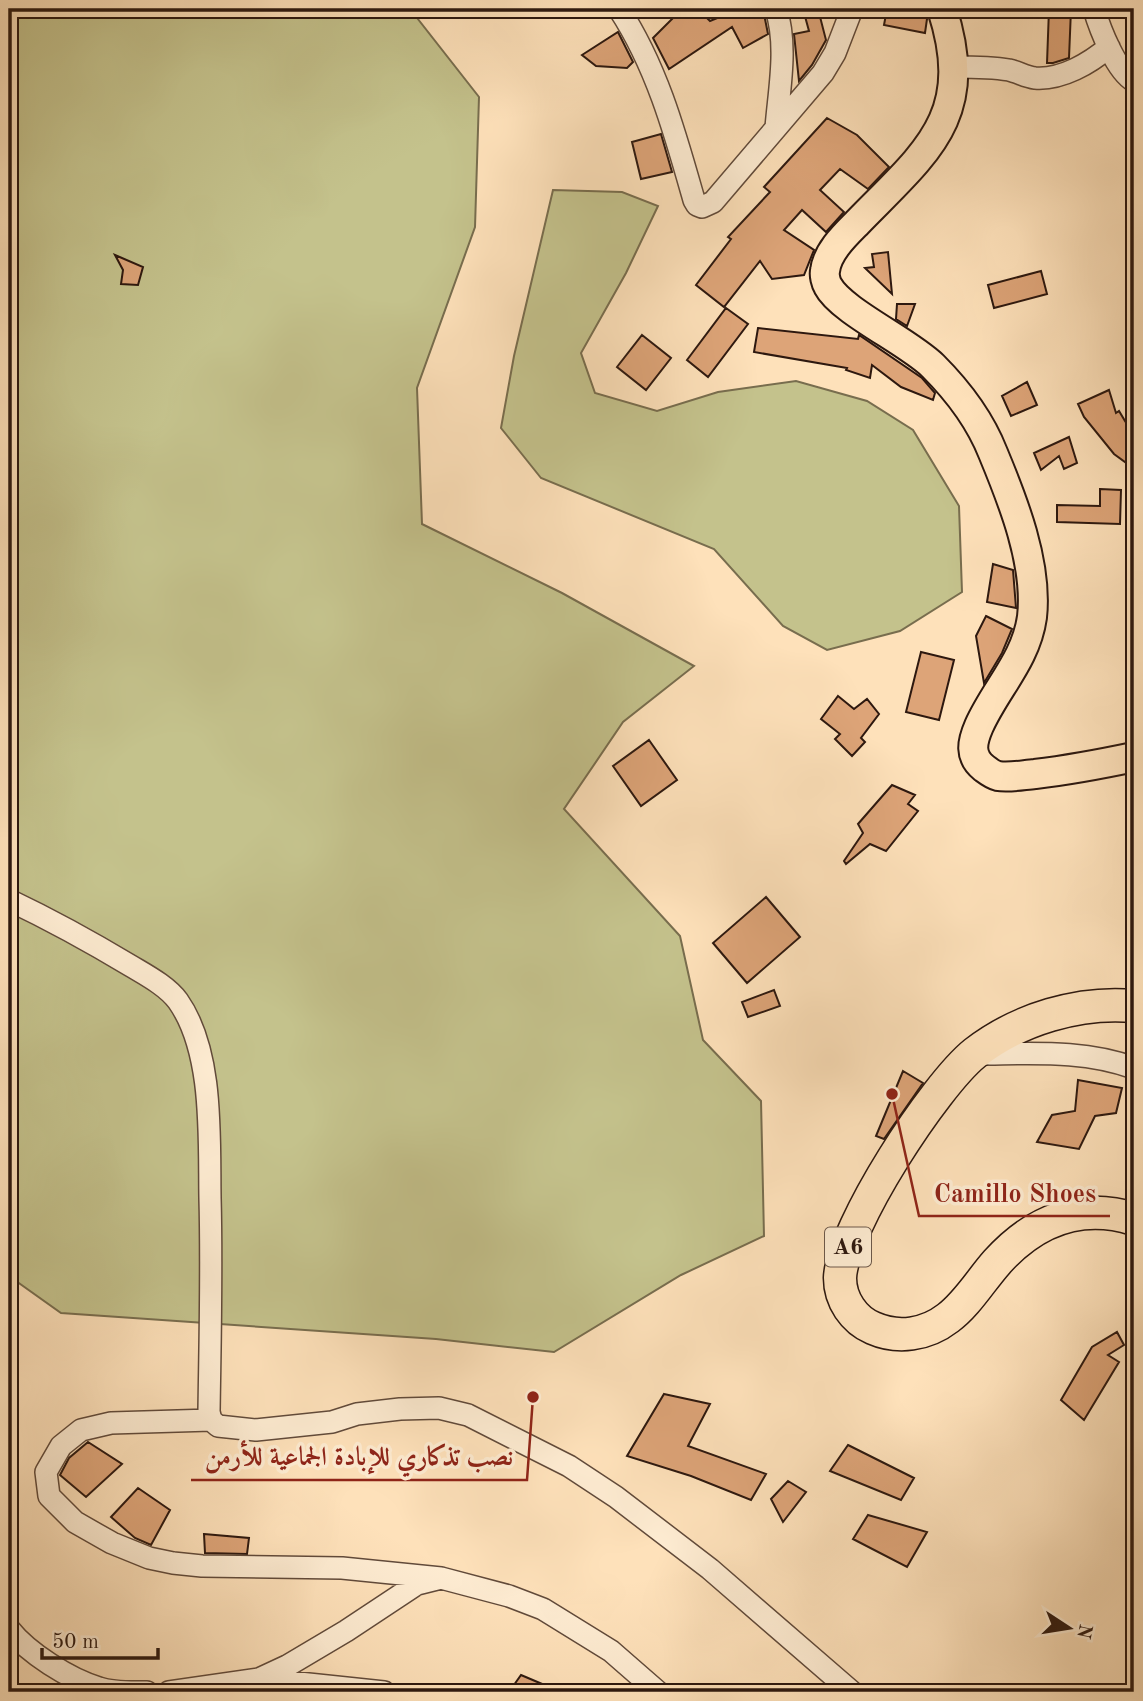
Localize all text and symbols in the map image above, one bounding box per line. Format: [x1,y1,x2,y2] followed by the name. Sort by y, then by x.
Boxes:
[919,1169,1110,1216] callout: Camillo Shoes
[934,1182,1096,1208] text: Camillo Shoes
[825,1228,871,1266] road number: A6
[191,1433,527,1480] callout: نصب تذكاري للإبادة الجماعية للأرمن
[205,1440,513,1478] text: نصب تذكاري للإبادة الجماعية للأرمن
[1034,1592,1104,1662] north arrow
[42,1617,158,1661] scale bar
[1072,1622,1094,1641] text: N
[52,1632,99,1653] text: 50 m

